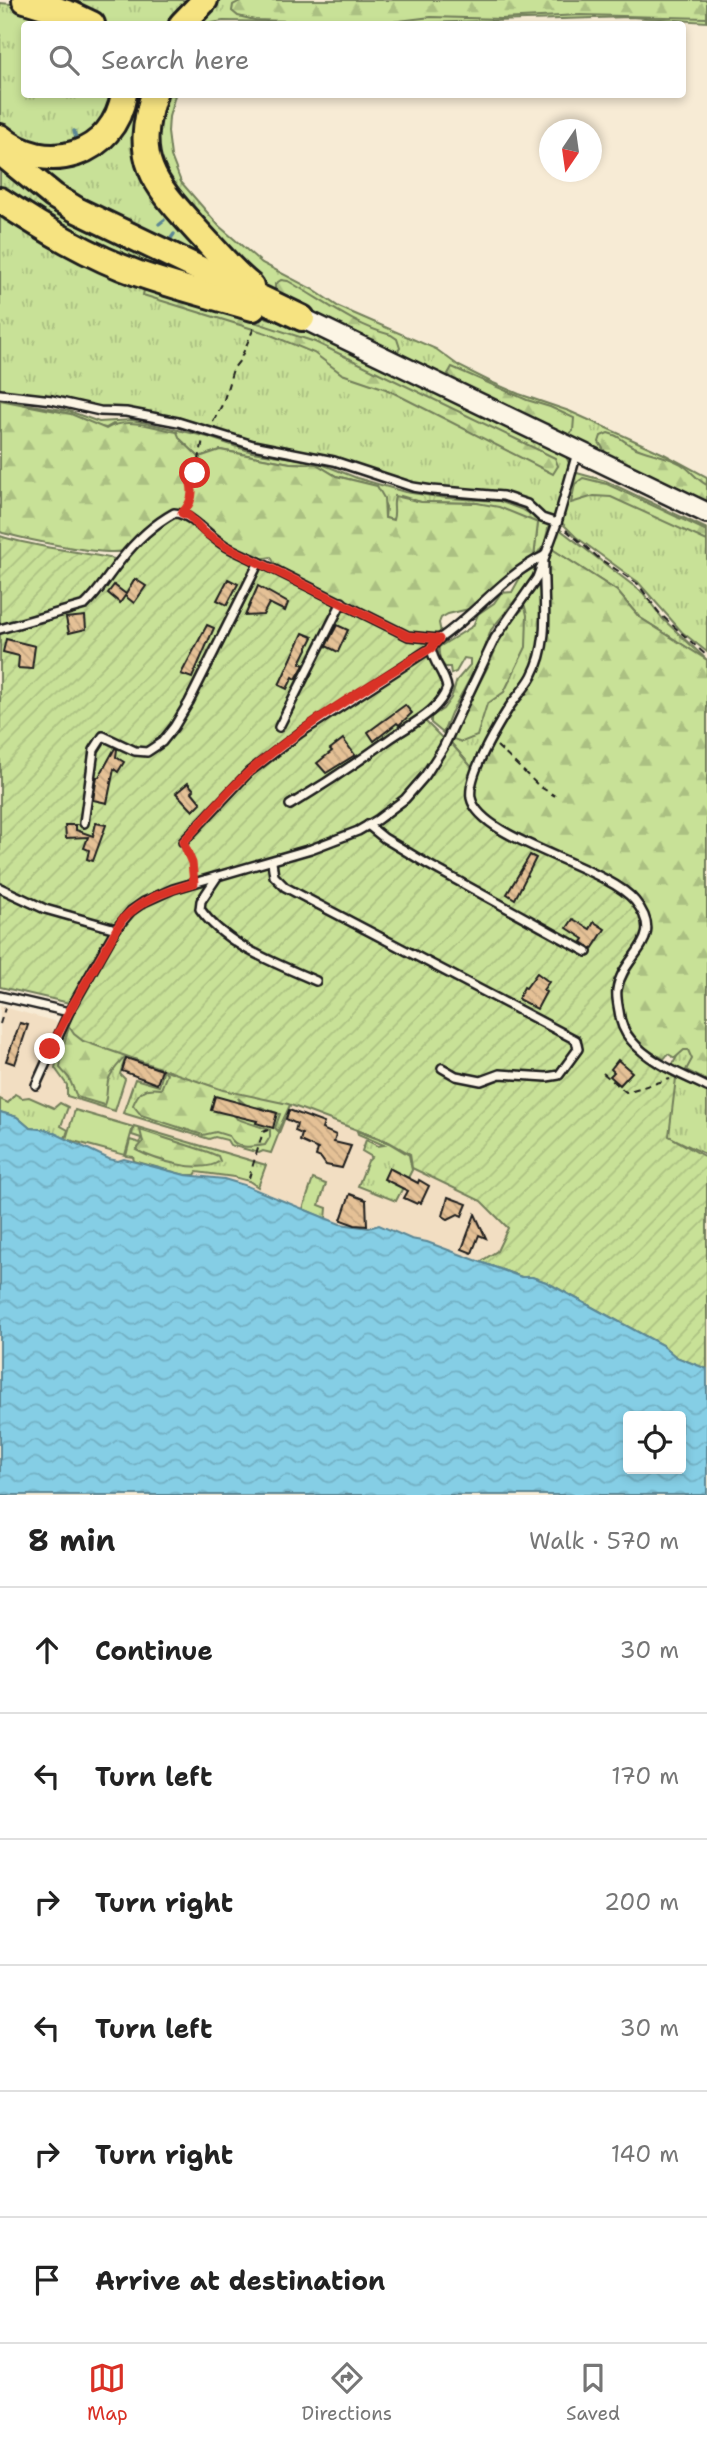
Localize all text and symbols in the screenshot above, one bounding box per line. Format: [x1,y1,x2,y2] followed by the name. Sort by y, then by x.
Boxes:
[21,21,686,98] search box
[45,41,83,79] icon: search
[101,42,250,77] text: Search here
[539,119,602,182] north arrow
[179,457,210,488] route start
[34,1033,65,1064] route end
[623,1411,686,1474] map controls
[623,1411,686,1474] button: locate
[28,1520,115,1561] text: 8 min
[529,1526,679,1556] text: Walk · 570 m
[28,1631,66,1669] icon: ahead
[95,1633,213,1668] text: Continue
[620,1635,679,1665] text: 30 m
[28,1757,66,1795] icon: left
[95,1759,212,1794] text: Turn left
[611,1761,679,1791] text: 170 m
[28,1883,66,1921] icon: right
[95,1885,233,1920] text: Turn right
[604,1887,679,1917] text: 200 m
[28,2009,66,2047] icon: left
[95,2011,212,2046] text: Turn left
[620,2013,679,2043] text: 30 m
[28,2135,66,2173] icon: right
[95,2137,233,2172] text: Turn right
[611,2139,679,2169] text: 140 m
[28,2261,66,2299] icon: arrive
[95,2263,385,2298] text: Arrive at destination
[87,2359,128,2426] tab: Map
[302,2359,392,2426] tab: Directions
[566,2359,620,2426] tab: Saved

